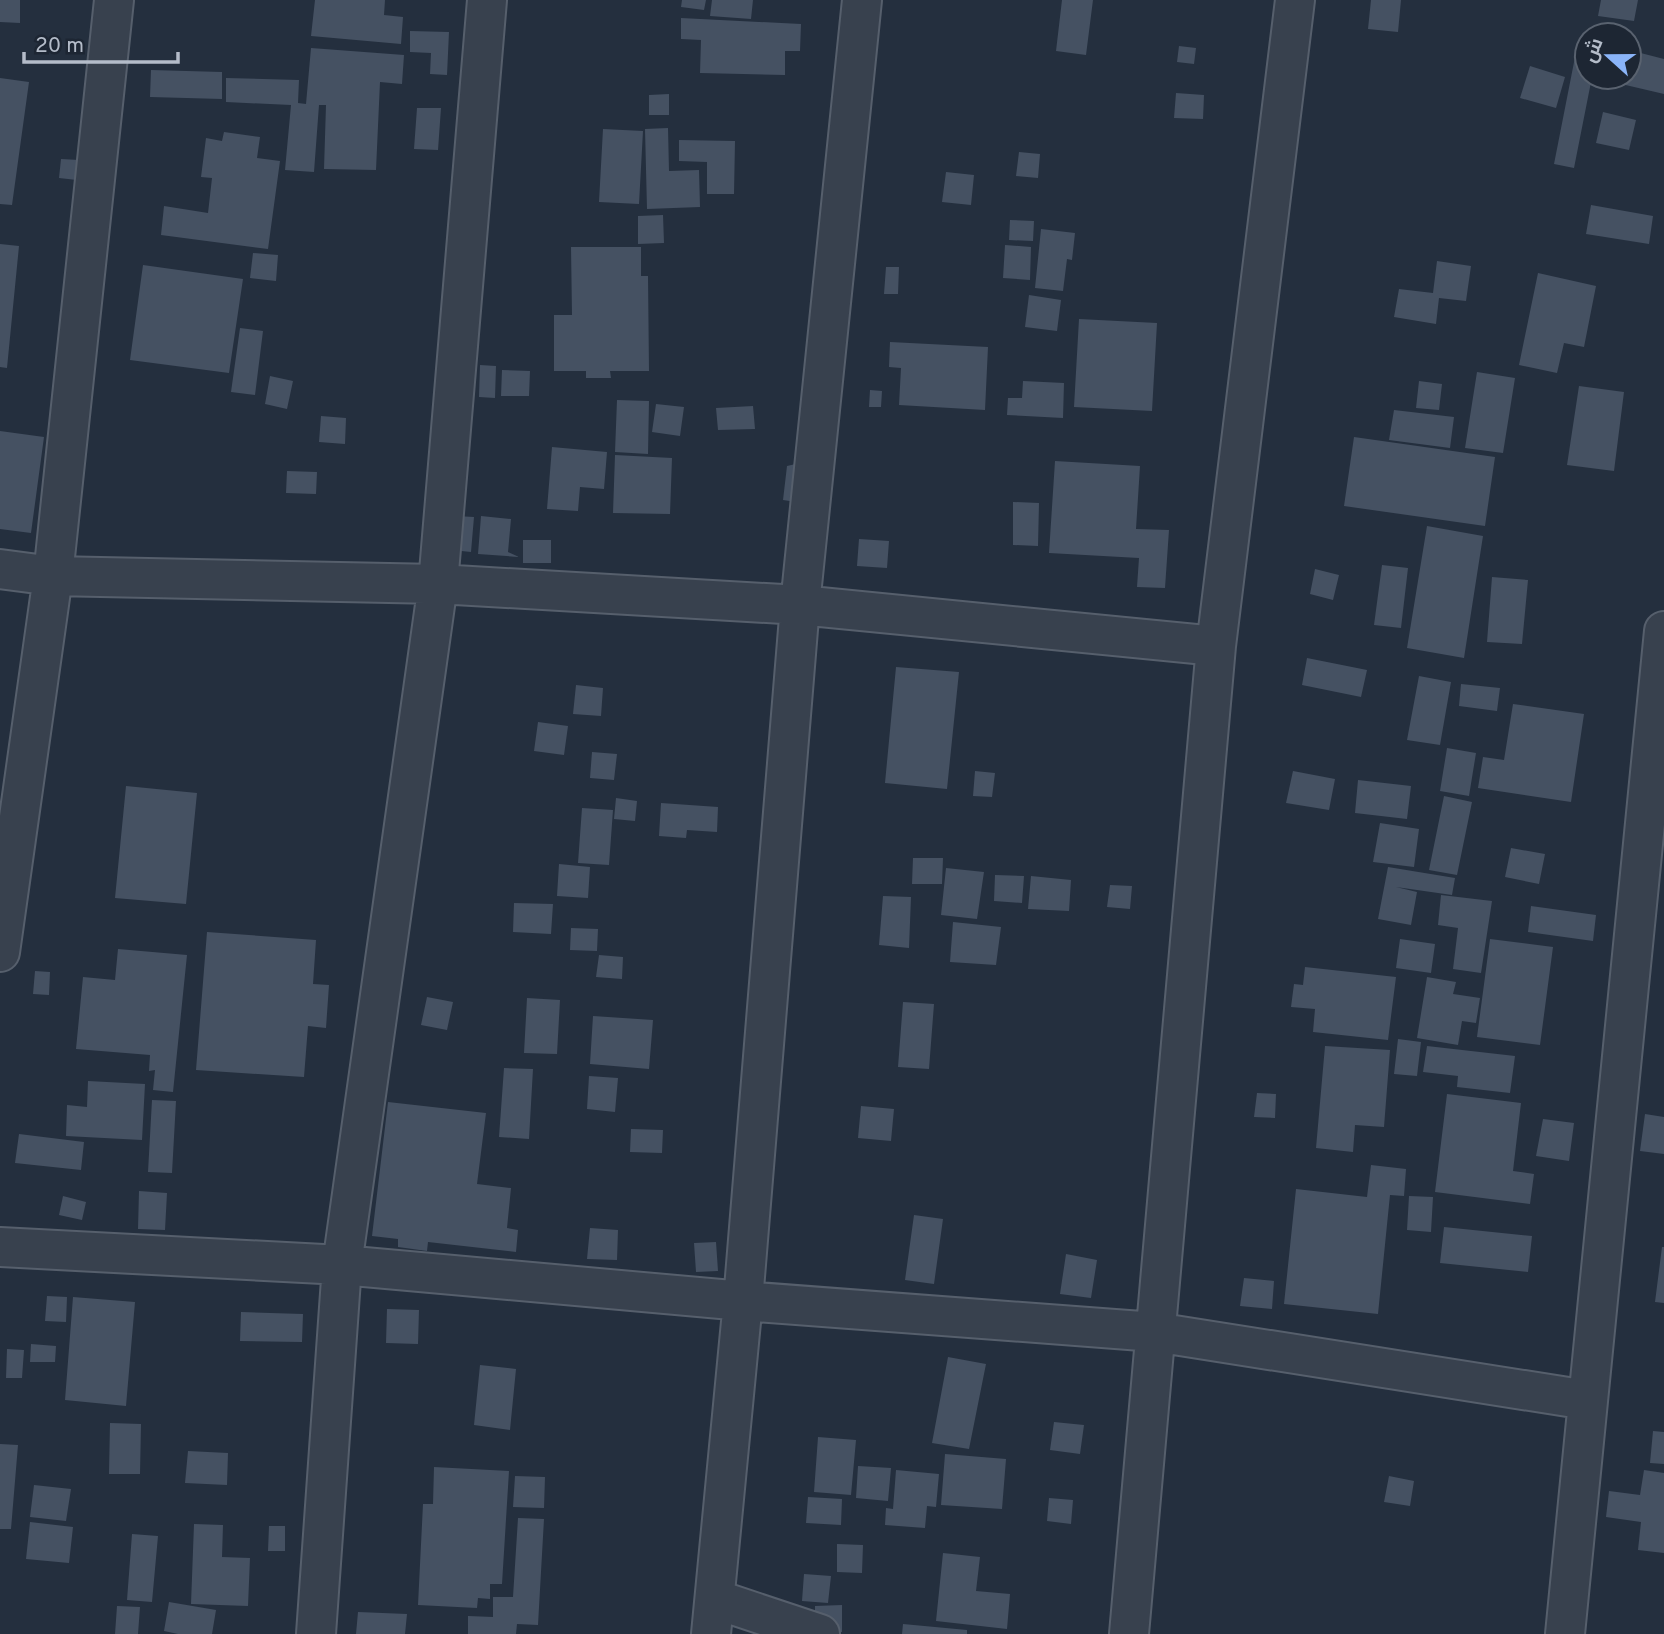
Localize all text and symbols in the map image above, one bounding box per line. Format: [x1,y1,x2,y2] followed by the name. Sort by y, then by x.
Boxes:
[24,21,178,65] scale bar
[1573,21,1643,91] north arrow
[35,33,84,60] text: 20 m
[1578,35,1610,66] text: ش

